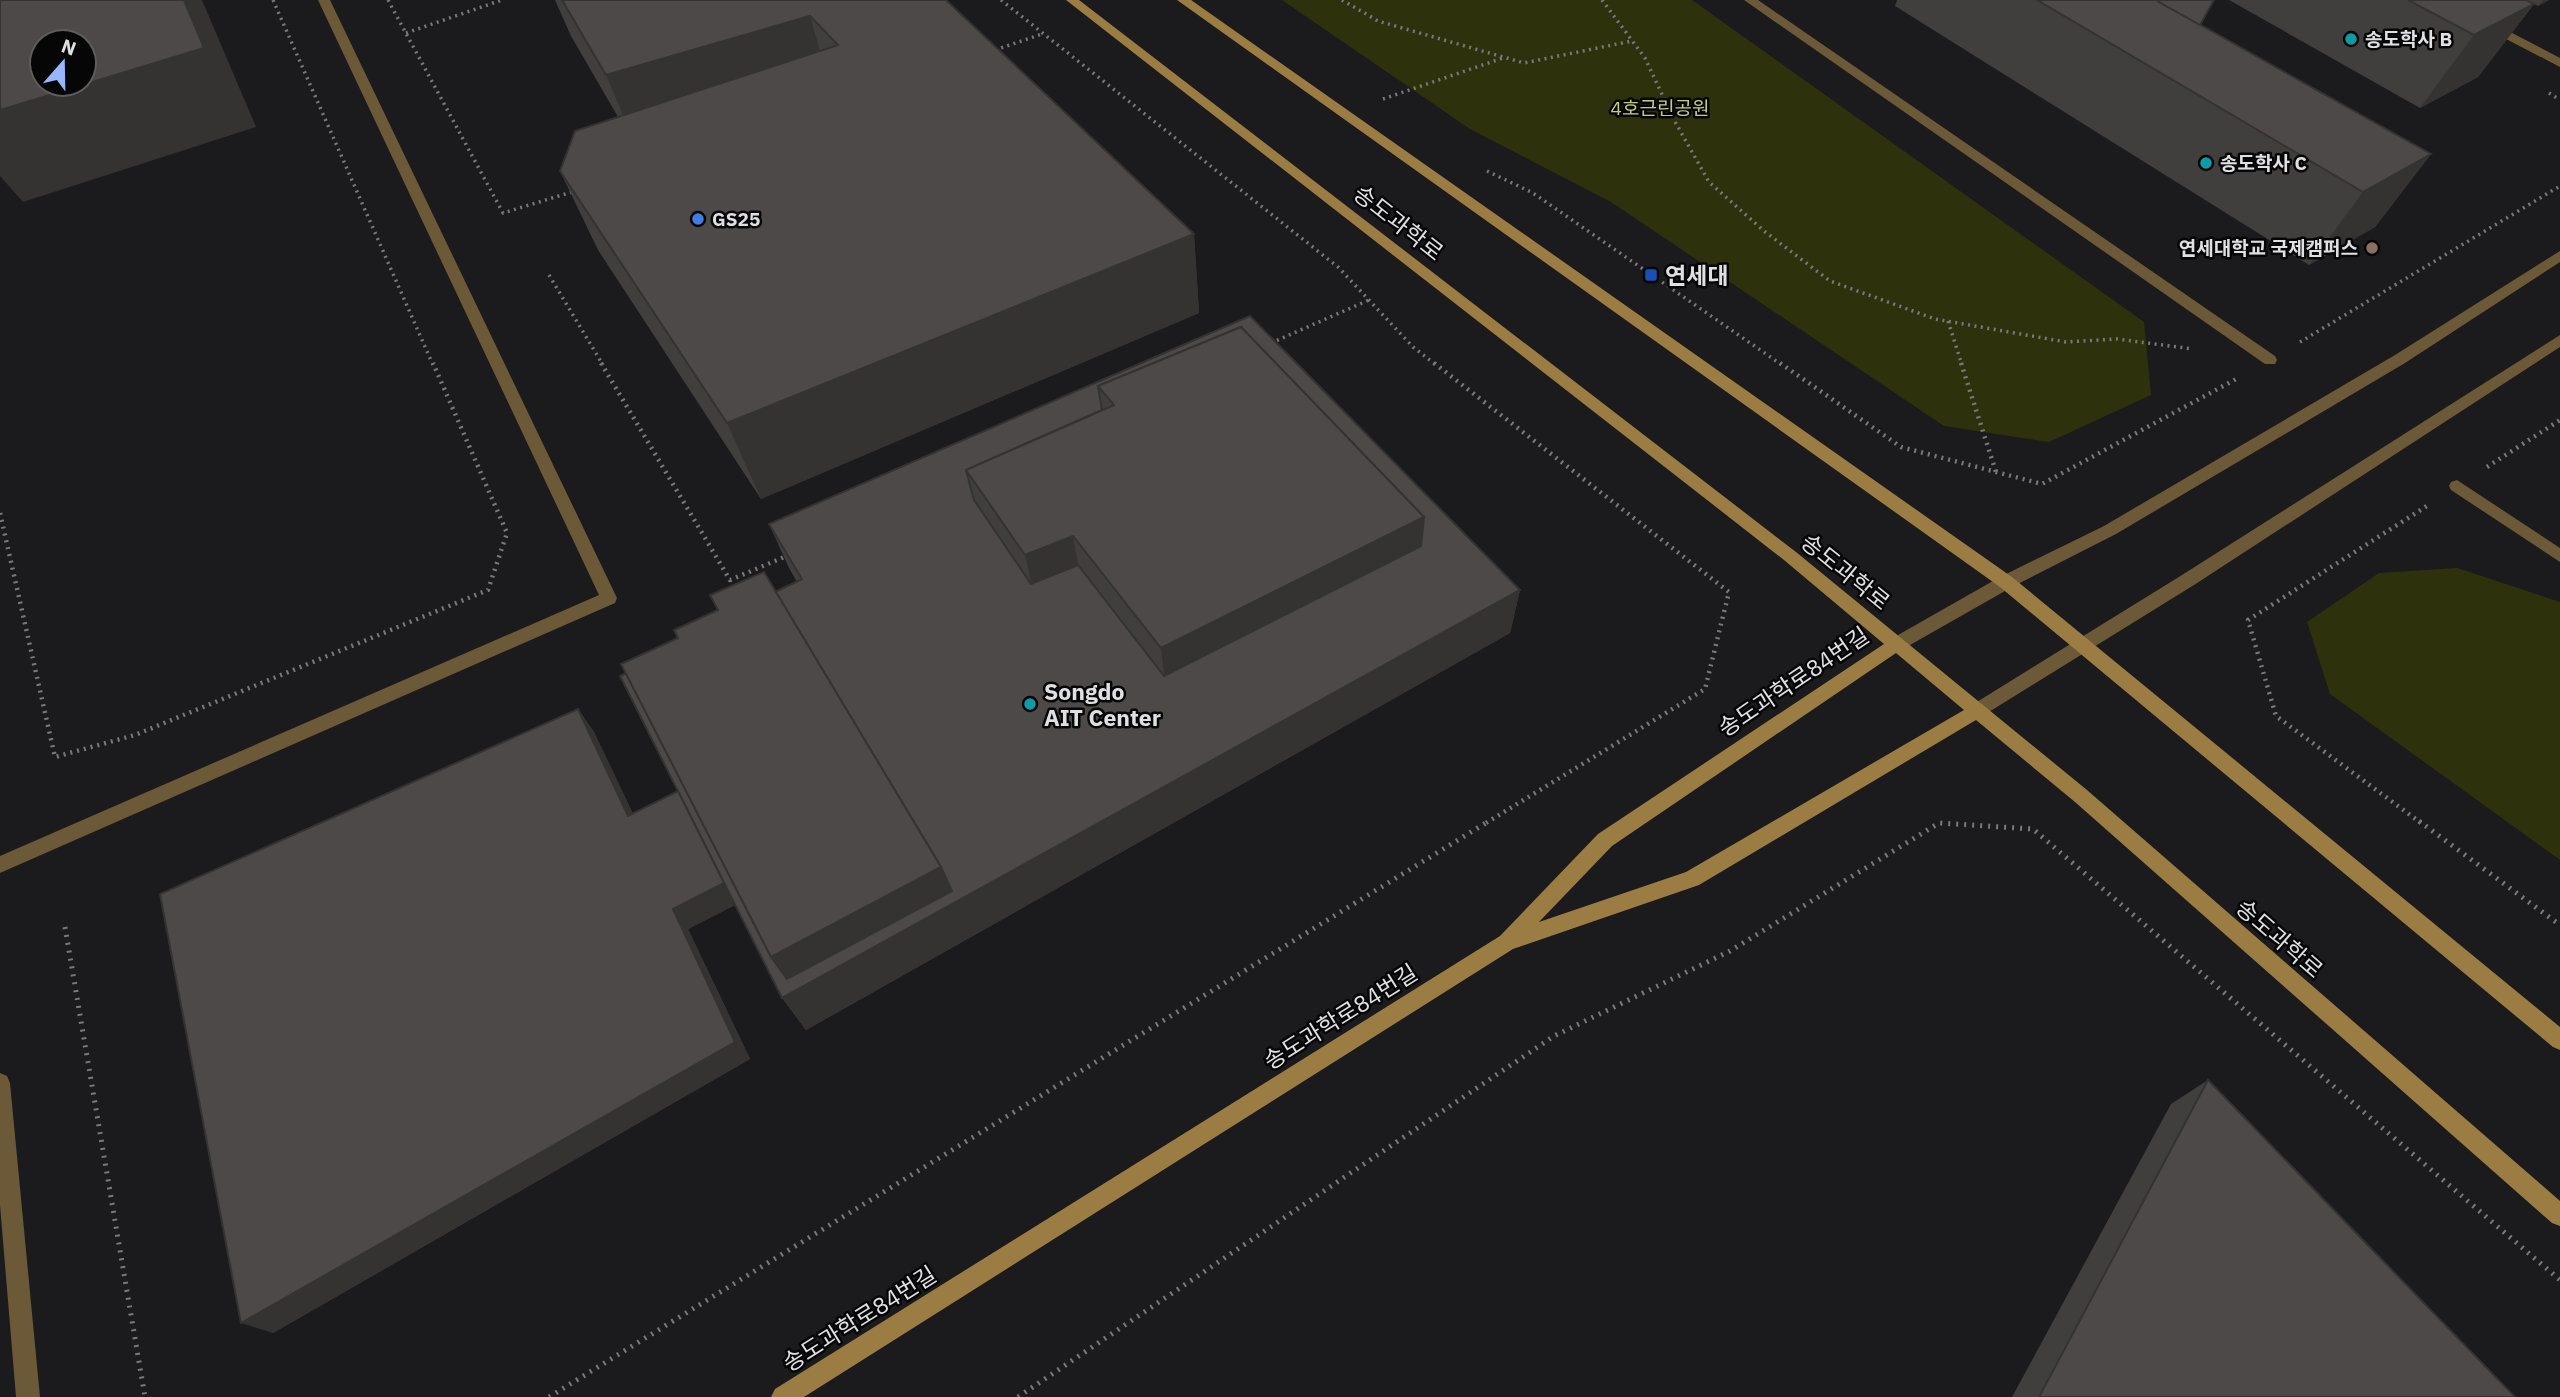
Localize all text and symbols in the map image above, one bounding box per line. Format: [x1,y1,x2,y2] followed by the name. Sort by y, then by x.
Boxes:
[2365,27,2452,51] place label: 송도학사 B
[28,28,98,98] north arrow
[2343,31,2359,47] marker: 송도학사 B
[58,33,79,61] text: N
[1611,96,1709,120] park label: 4호근린공원
[2220,151,2307,175] place label: 송도학사 C
[2198,155,2214,171] marker: 송도학사 C
[1348,178,1450,266] street label: 송도과학로
[712,207,760,231] place label: GS25
[690,211,706,227] marker: GS25
[2179,236,2358,260] place label: 연세대학교 국제캠퍼스
[2364,240,2380,256] marker: 연세대학교 국제캠퍼스
[1665,260,1728,290] place label: 연세대
[1643,267,1659,283] marker: 연세대
[1795,526,1897,616] street label: 송도과학로
[1712,619,1874,743] street label: 송도과학로84번길
[1044,676,1161,732] place label: Songdo AIT Center
[1022,696,1038,712] marker: Songdo AIT Center
[2230,892,2330,984] street label: 송도과학로
[1258,957,1422,1075] street label: 송도과학로84번길
[777,1259,941,1377] street label: 송도과학로84번길

